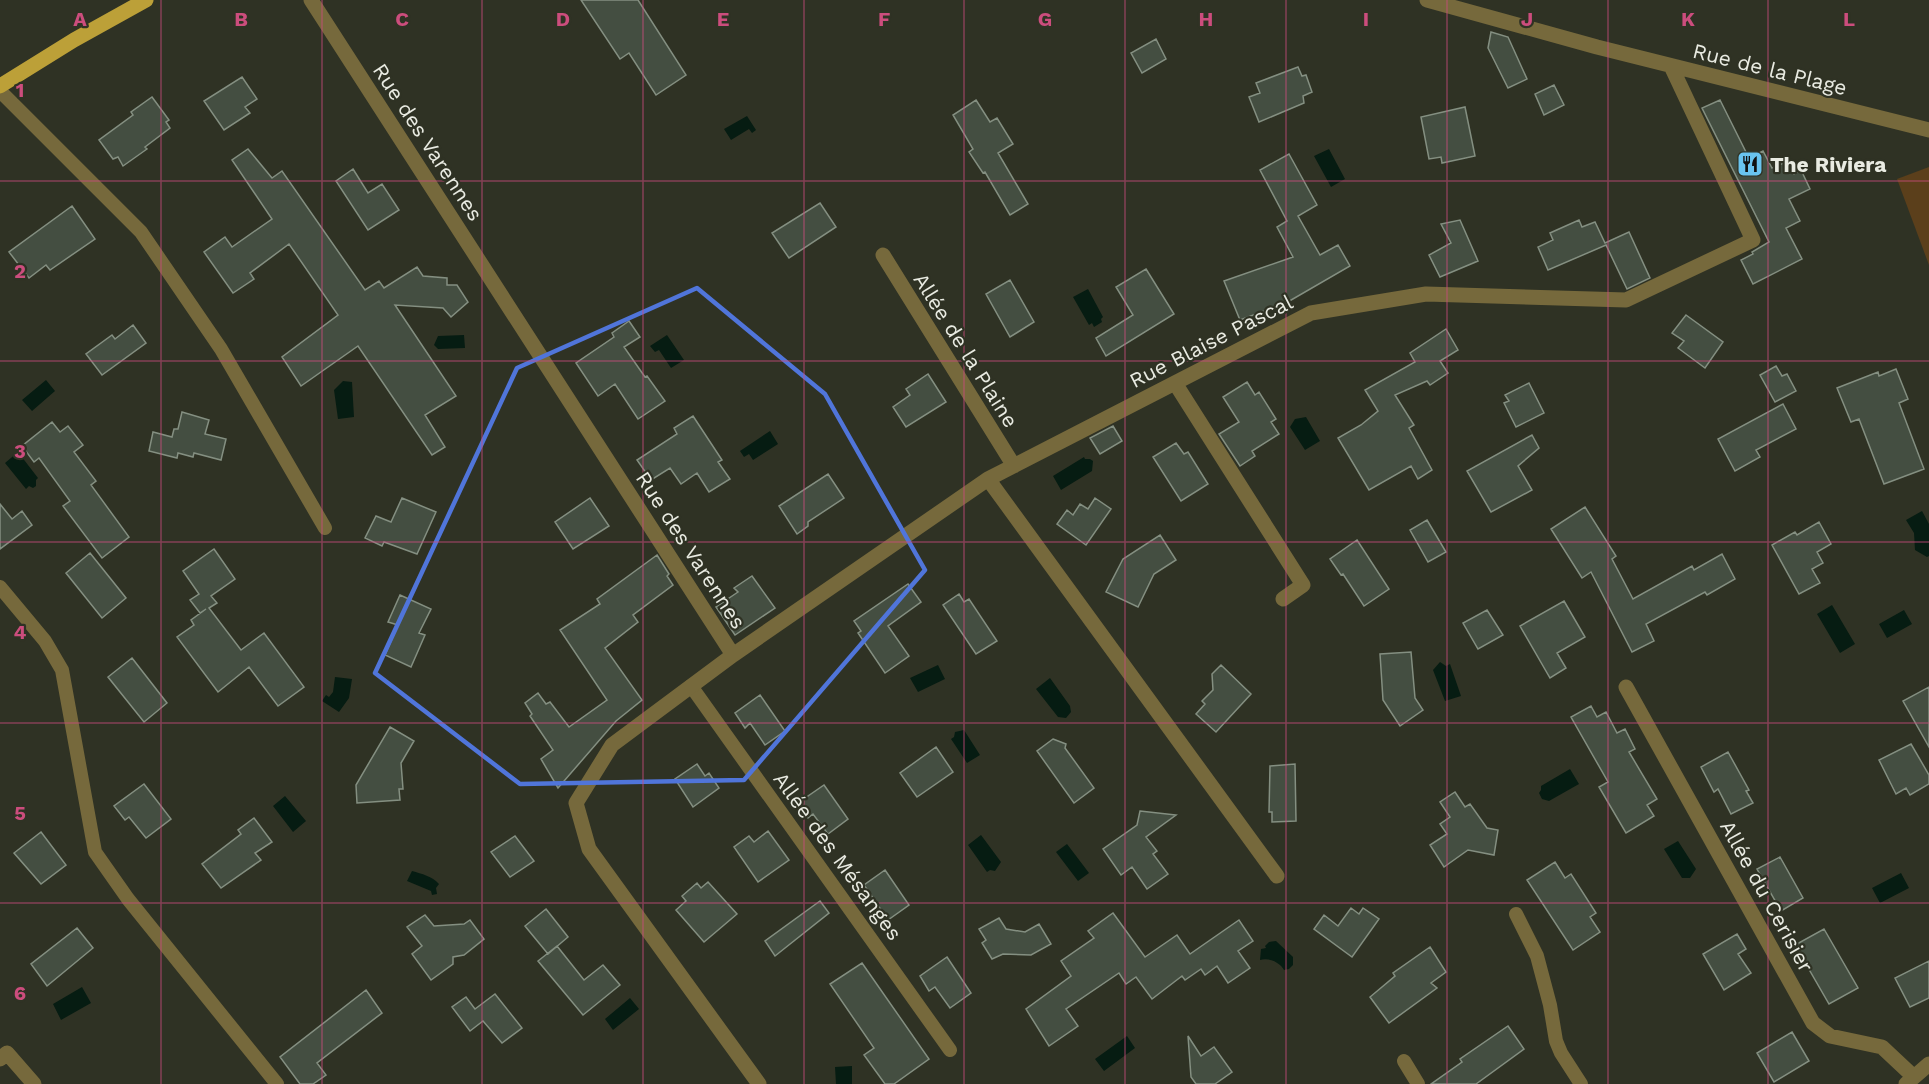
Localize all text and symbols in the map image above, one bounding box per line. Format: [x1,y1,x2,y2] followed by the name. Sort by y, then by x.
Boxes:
[73,7,87,31] text: A
[234,7,248,31] text: B
[395,7,409,31] text: C
[556,7,570,31] text: D
[717,7,729,31] text: E
[878,7,890,31] text: F
[1038,7,1052,31] text: G
[1199,7,1213,31] text: H
[1363,7,1369,31] text: I
[1521,7,1533,31] text: J
[1681,7,1695,31] text: K
[1843,7,1855,31] text: L
[1690,38,1850,100] street label: Rue de la Plage
[368,59,488,225] street label: Rue des Varennes
[16,78,24,102] text: 1
[1735,149,1765,179] restaurant icon: The Riviera
[1770,152,1887,177] place label: The Riviera
[14,259,26,283] text: 2
[908,268,1024,432] street label: Allée de la Plaine
[1125,289,1297,393] street label: Rue Blaise Pascal
[14,439,26,463] text: 3
[631,467,751,633] street label: Rue des Varennes
[14,620,27,644] text: 4
[769,767,907,945] street label: Allée des Mésanges
[14,801,26,825] text: 5
[1715,816,1819,977] street label: Allée du Cerisier
[14,981,26,1005] text: 6

